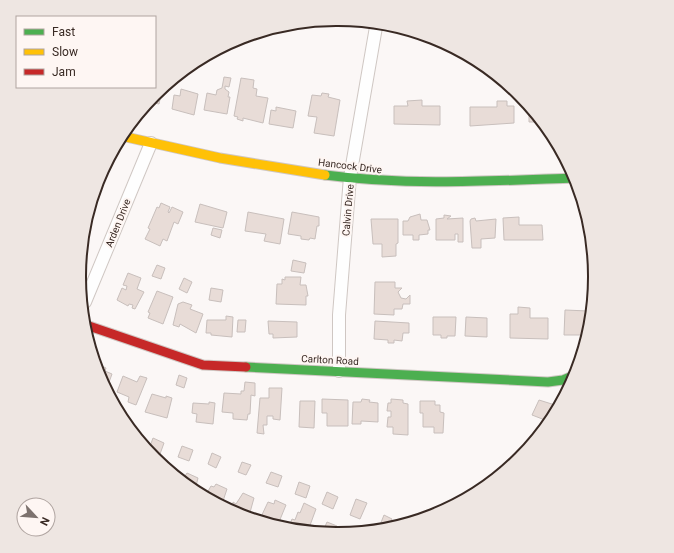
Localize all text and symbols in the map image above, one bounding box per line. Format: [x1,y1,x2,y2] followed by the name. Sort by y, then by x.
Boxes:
[16,16,156,88] legend
[52,25,75,39] text: Fast
[52,45,78,59] text: Slow
[52,65,76,79] text: Jam
[317,157,383,175] street label: Hancock Drive
[340,184,356,236] street label: Calvin Drive
[103,197,133,249] street label: Arden Drive
[301,353,359,367] street label: Carlton Road
[16,497,56,537] north arrow
[37,515,52,528] text: N

